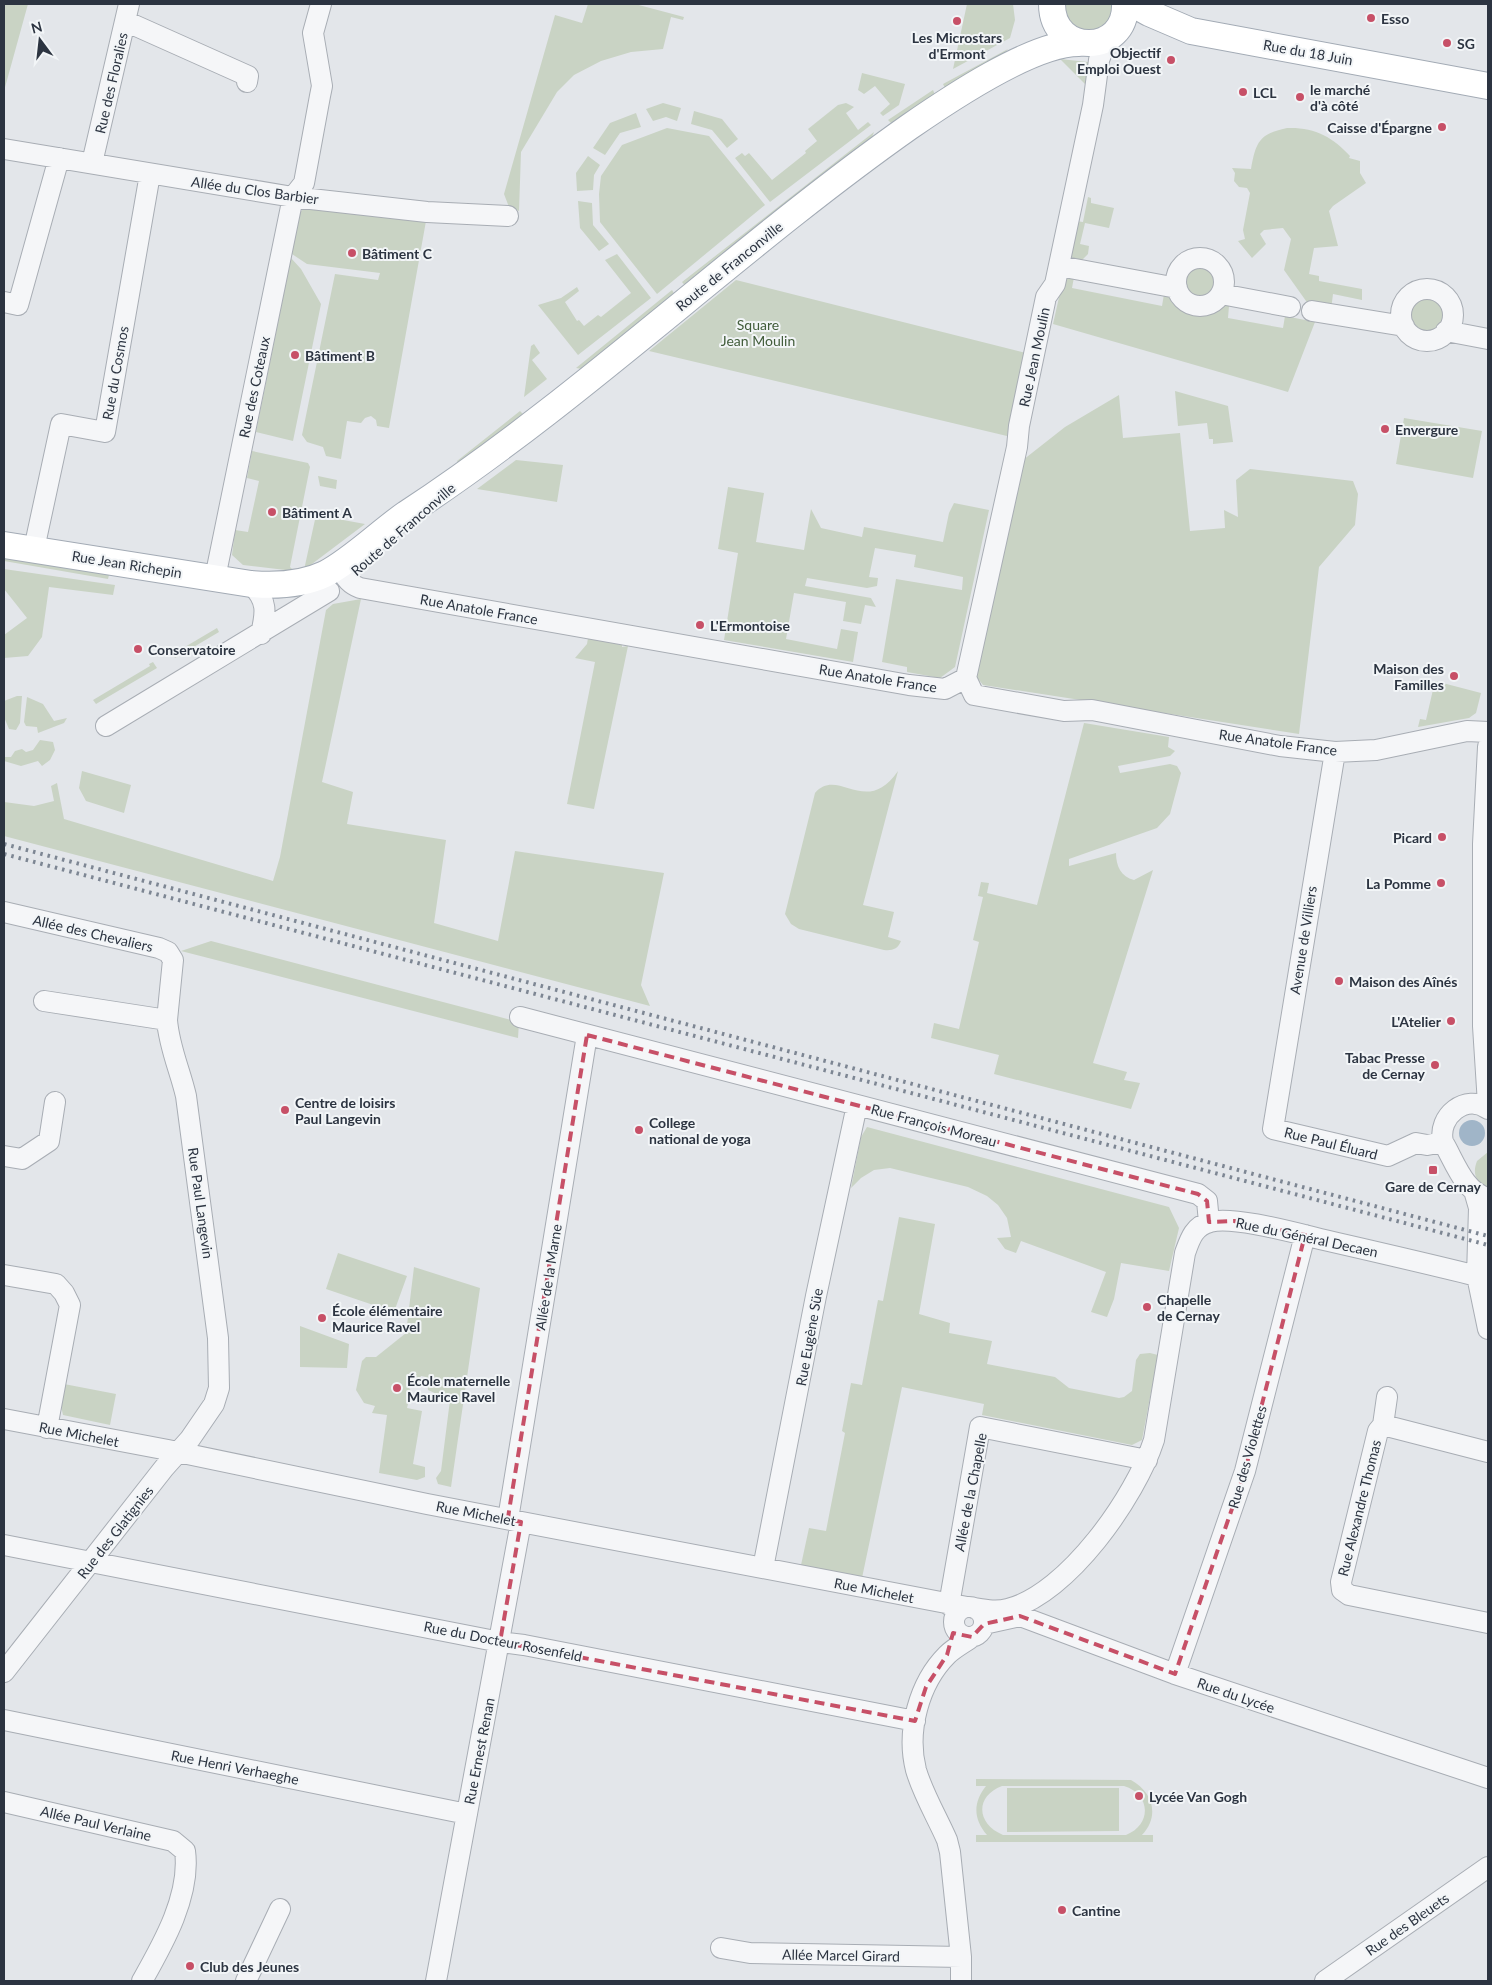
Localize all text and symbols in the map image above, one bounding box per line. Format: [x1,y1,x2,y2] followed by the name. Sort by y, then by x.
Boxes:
[1381,10,1409,27] place label: Esso
[1365,12,1377,24] marker: Esso
[15,15,65,65] north arrow
[951,15,963,27] marker: Les Microstars d'Ermont
[29,17,44,37] text: N
[912,29,1002,62] place label: Les Microstars d'Ermont
[91,31,131,135] street label: Rue des Floralies
[1457,35,1475,52] place label: SG
[1262,36,1354,68] street label: Rue du 18 Juin
[1441,37,1453,49] marker: SG
[1077,44,1162,77] place label: Objectif Emploi Ouest
[1165,54,1177,66] marker: Objectif Emploi Ouest
[1310,81,1371,114] place label: le marché d'à côté
[1253,84,1277,101] place label: LCL
[1237,86,1249,98] marker: LCL
[1294,91,1306,103] marker: le marché d'à côté
[1327,119,1433,136] place label: Caisse d'Épargne
[1436,121,1448,133] marker: Caisse d'Épargne
[190,173,320,207] street label: Allée du Clos Barbier
[672,218,786,314] street label: Route de Franconville
[362,245,433,262] place label: Bâtiment C
[346,247,358,259] marker: Bâtiment C
[1015,306,1053,408] street label: Rue Jean Moulin
[721,316,795,349] park label: Square Jean Moulin
[98,325,132,421] street label: Rue du Cosmos
[235,335,273,439] street label: Rue des Coteaux
[305,347,375,364] place label: Bâtiment B
[289,349,301,361] marker: Bâtiment B
[1395,421,1459,438] place label: Envergure
[1379,423,1391,435] marker: Envergure
[347,479,459,579] street label: Route de Franconville
[282,504,352,521] place label: Bâtiment A
[266,506,278,518] marker: Bâtiment A
[71,547,183,581] street label: Rue Jean Richepin
[419,590,539,628] street label: Rue Anatole France
[710,617,790,634] place label: L'Ermontoise
[694,619,706,631] marker: L'Ermontoise
[148,641,236,658] place label: Conservatoire
[132,643,144,655] marker: Conservatoire
[818,660,938,696] street label: Rue Anatole France
[1373,660,1444,693] place label: Maison des Familles
[1448,670,1460,682] marker: Maison des Familles
[1218,725,1338,759] street label: Rue Anatole France
[1393,829,1432,846] place label: Picard
[1436,831,1448,843] marker: Picard
[1366,875,1432,892] place label: La Pomme
[1435,877,1447,889] marker: La Pomme
[1286,885,1320,995] street label: Avenue de Villiers
[31,911,155,955] street label: Allée des Chevaliers
[1349,973,1458,990] place label: Maison des Aînés
[1333,975,1345,987] marker: Maison des Aînés
[1391,1013,1442,1030] place label: L'Atelier
[1445,1015,1457,1027] marker: L'Atelier
[1345,1049,1426,1082] place label: Tabac Presse de Cernay
[1429,1059,1441,1071] marker: Tabac Presse de Cernay
[295,1094,395,1127] place label: Centre de loisirs Paul Langevin
[869,1100,999,1150] street label: Rue François Moreau
[279,1104,291,1116] marker: Centre de loisirs Paul Langevin
[649,1114,751,1147] place label: College national de yoga
[1282,1123,1380,1163] street label: Rue Paul Éluard
[633,1124,645,1136] marker: College national de yoga
[185,1146,217,1260] street label: Rue Paul Langevin
[1427,1164,1439,1176] marker: Gare de Cernay
[1385,1178,1482,1195] place label: Gare de Cernay
[1234,1214,1380,1260] street label: Rue du Général Decaen
[531,1223,565,1331] street label: Allée de la Marne
[792,1287,826,1387] street label: Rue Eugène Süe
[1157,1291,1220,1324] place label: Chapelle de Cernay
[1141,1301,1153,1313] marker: Chapelle de Cernay
[332,1302,443,1335] place label: École élémentaire Maurice Ravel
[316,1312,328,1324] marker: École élémentaire Maurice Ravel
[407,1372,511,1405] place label: École maternelle Maurice Ravel
[391,1382,403,1394] marker: École maternelle Maurice Ravel
[1224,1404,1270,1510] street label: Rue des Violettes
[38,1418,120,1450] street label: Rue Michelet
[950,1431,990,1553] street label: Allée de la Chapelle
[1334,1438,1384,1578] street label: Rue Alexandre Thomas
[74,1482,156,1582] street label: Rue des Glatignies
[435,1497,517,1529] street label: Rue Michelet
[833,1574,915,1606] street label: Rue Michelet
[422,1617,584,1665] street label: Rue du Docteur Rosenfeld
[1195,1674,1277,1716] street label: Rue du Lycée
[460,1696,498,1806] street label: Rue Ernest Renan
[170,1746,300,1788] street label: Rue Henri Verhaeghe
[1149,1788,1247,1805] place label: Lycée Van Gogh
[1133,1790,1145,1802] marker: Lycée Van Gogh
[39,1802,153,1844] street label: Allée Paul Verlaine
[1362,1889,1452,1959] street label: Rue des Bleuets
[1072,1902,1121,1919] place label: Cantine
[1056,1904,1068,1916] marker: Cantine
[782,1945,900,1965] street label: Allée Marcel Girard
[200,1958,299,1975] place label: Club des Jeunes
[184,1960,196,1972] marker: Club des Jeunes

